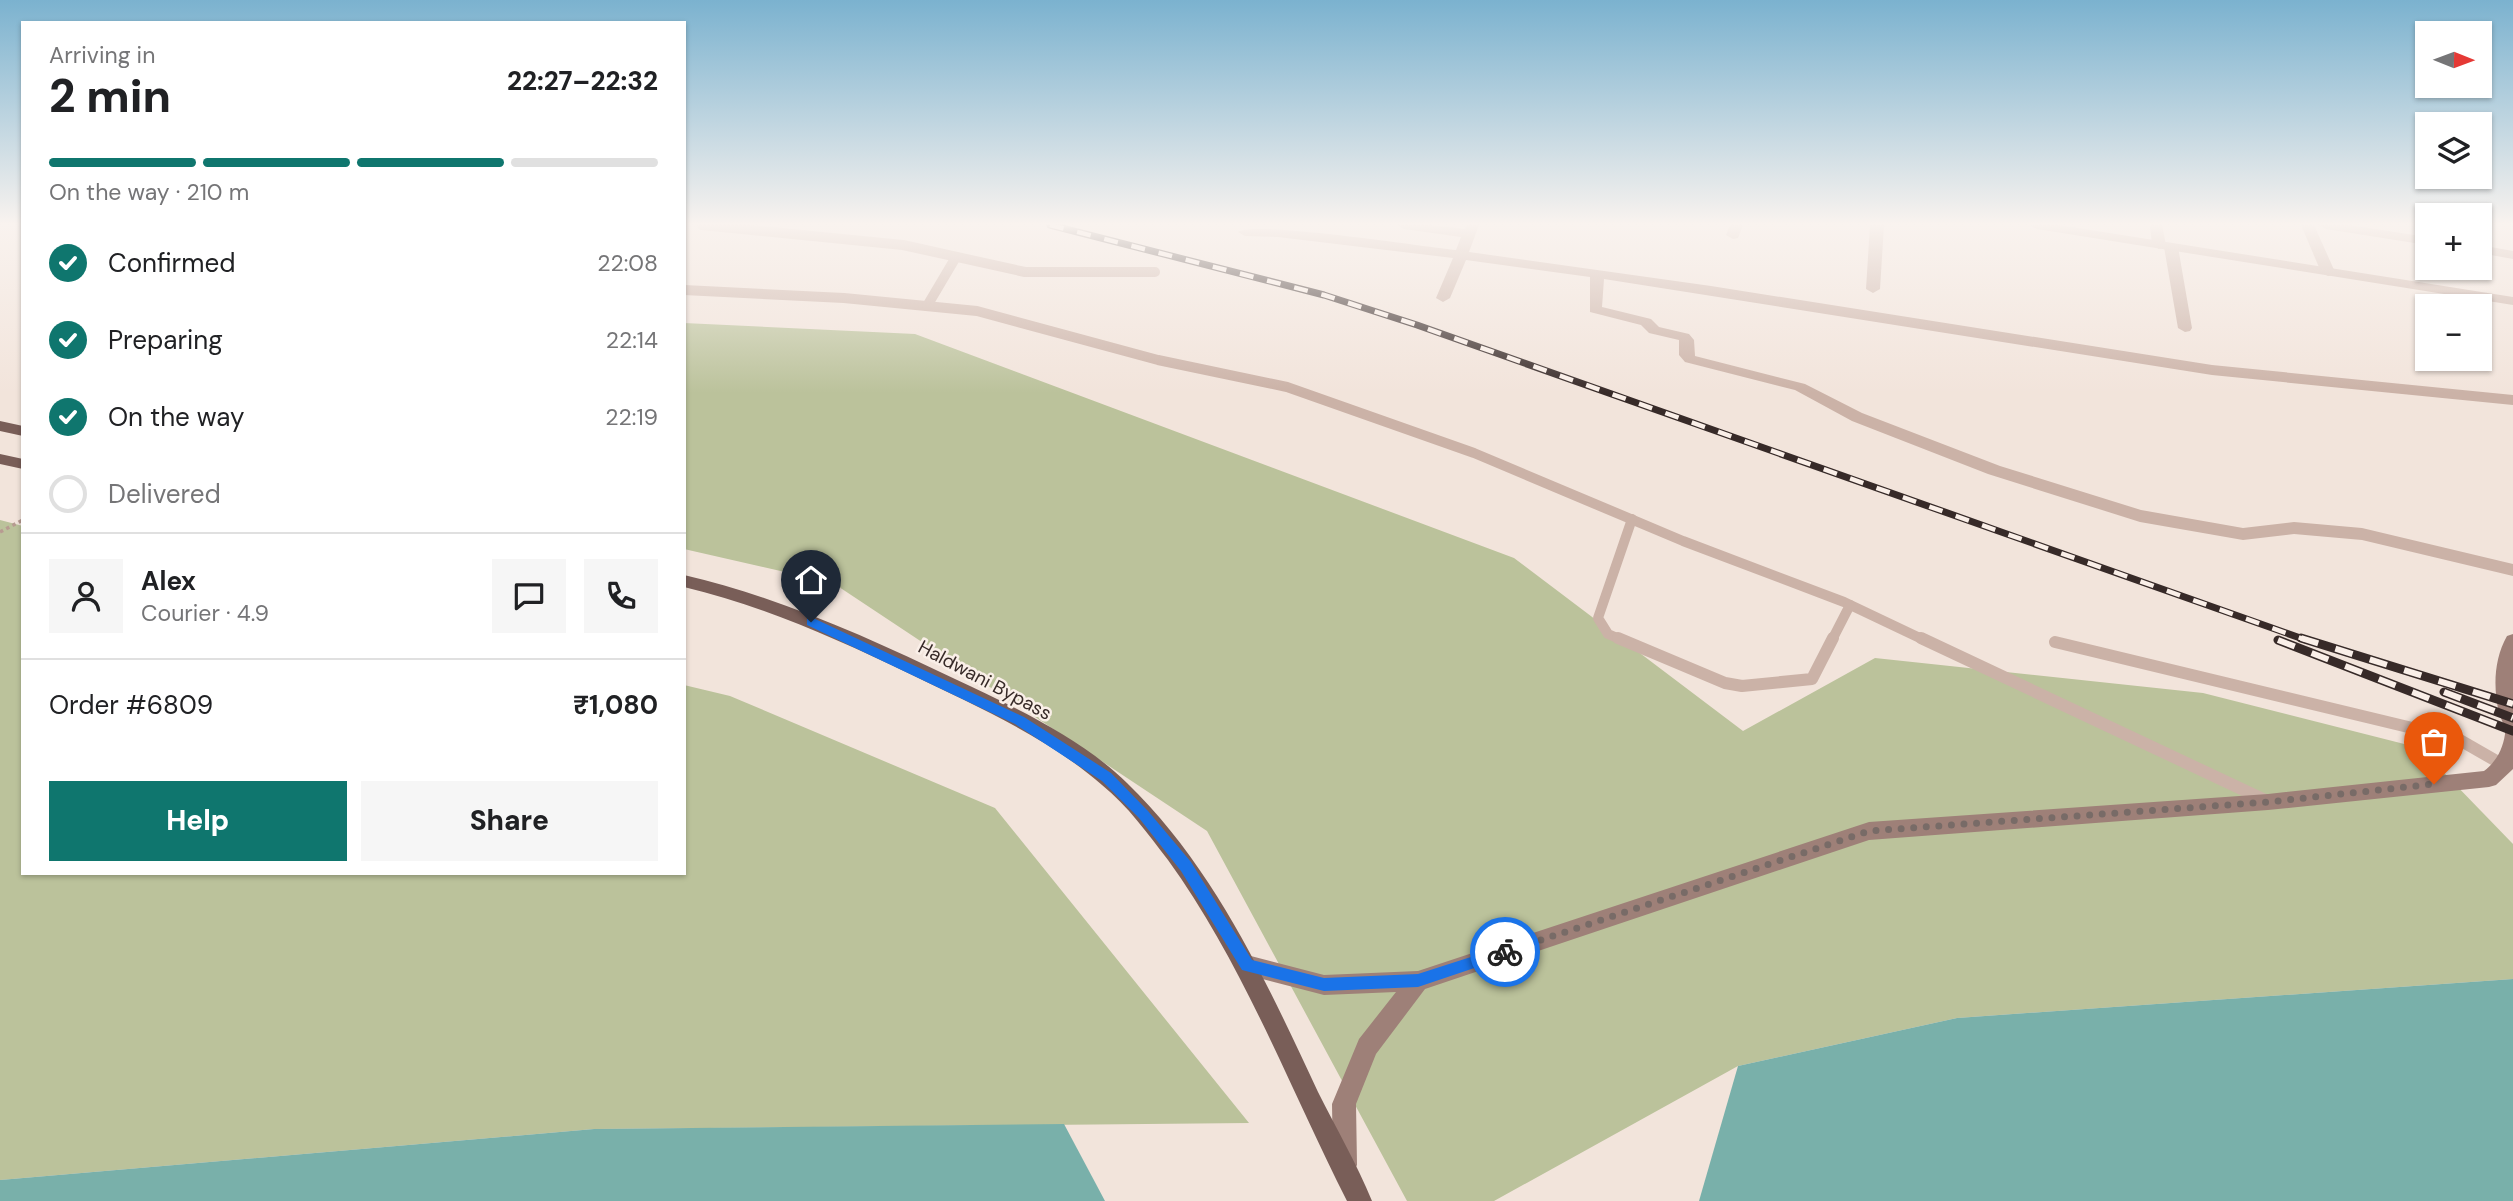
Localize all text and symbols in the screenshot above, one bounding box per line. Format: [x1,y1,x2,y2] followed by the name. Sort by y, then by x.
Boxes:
[2415,21,2492,98] north arrow
[2415,21,2492,371] map controls
[49,40,155,70] text: Arriving in
[507,64,658,98] text: 22:27–22:32
[49,66,171,126] text: 2 min
[2415,112,2492,189] button: layers
[49,177,249,207] text: On the way · 210 m
[2415,203,2492,280] button: +
[49,244,87,282] icon: check
[108,246,235,280] text: Confirmed
[597,248,658,278] text: 22:08
[2415,294,2492,371] button: −
[49,321,87,359] icon: check
[108,323,223,357] text: Preparing
[606,325,658,355] text: 22:14
[49,398,87,436] icon: check
[108,400,244,434] text: On the way
[605,402,658,432] text: 22:19
[108,477,221,511] text: Delivered
[781,550,841,622] pin
[49,559,123,633] button: person
[492,559,566,633] button: chat
[584,559,658,633] button: phone
[792,561,830,599] icon: home
[141,564,196,598] text: Alex
[141,598,269,628] text: Courier · 4.9
[914,634,1056,726] street label: Haldwani Bypass
[49,688,213,722] text: Order #6809
[573,688,658,722] text: ₹1,080
[2404,712,2464,784] pin
[2415,723,2453,761] icon: bag
[49,781,347,861] button: Help
[361,781,658,861] button: Share
[1470,917,1540,987] courier
[1486,933,1524,971] icon: bike

